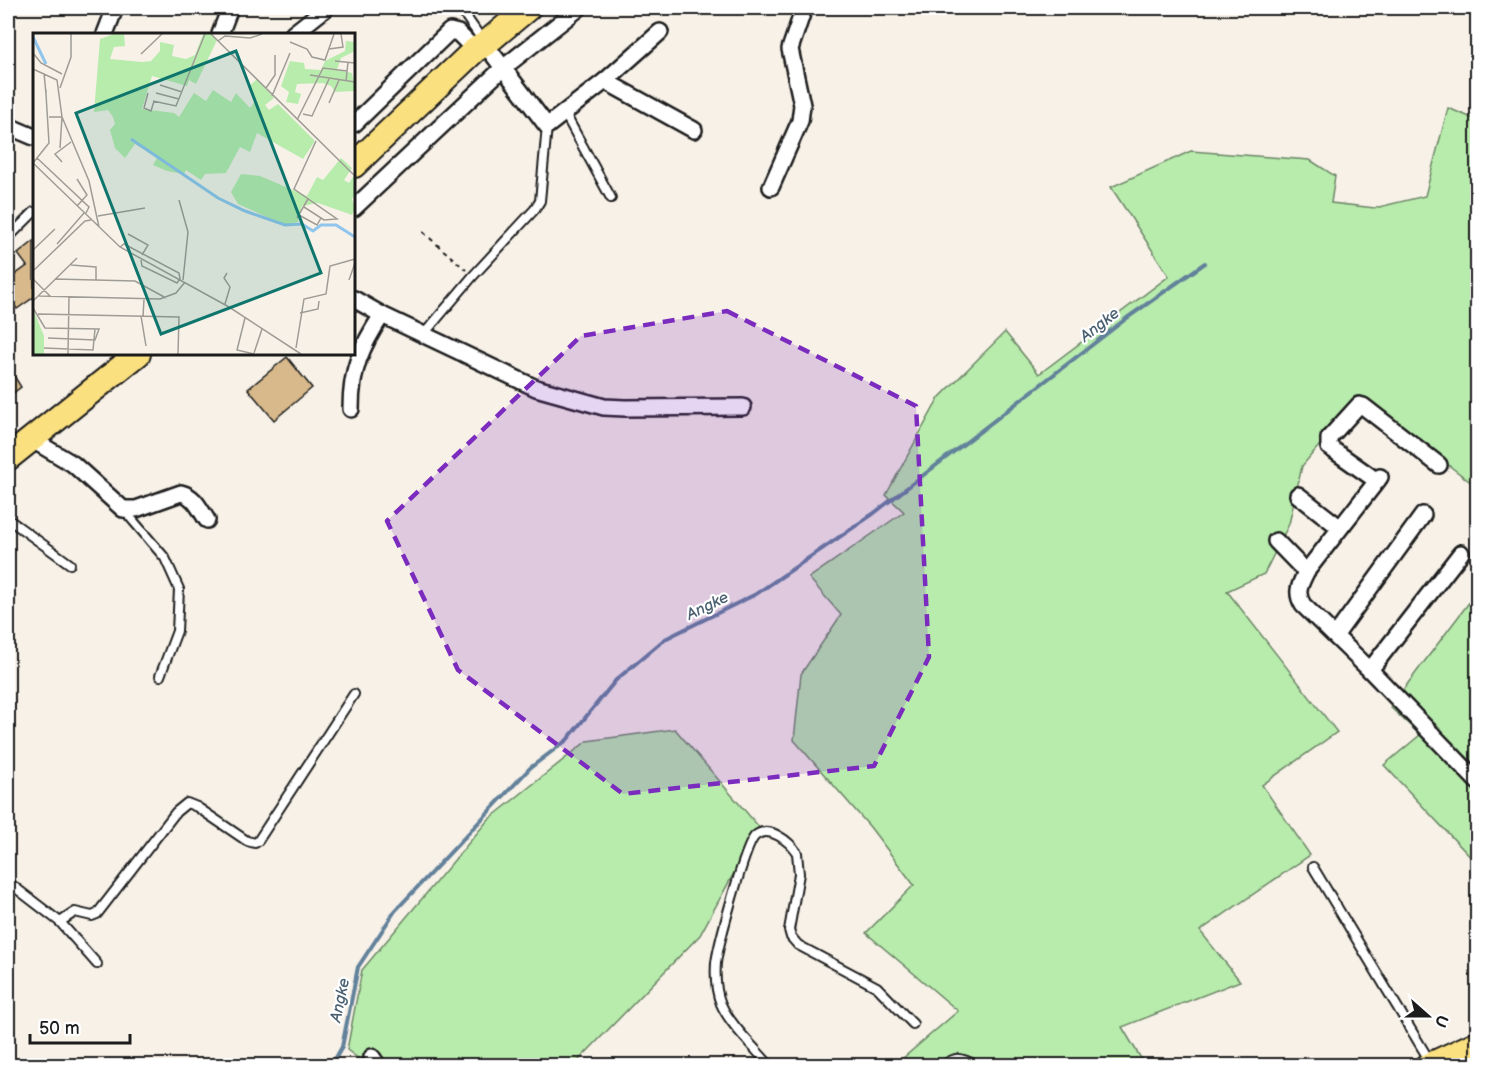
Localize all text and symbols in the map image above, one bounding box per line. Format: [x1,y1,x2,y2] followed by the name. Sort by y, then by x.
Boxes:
[33,33,356,356] inset map
[1076,304,1123,347] water label: Angke
[683,588,732,625] water label: Angke
[326,977,354,1025] water label: Angke
[1398,986,1458,1046] north arrow
[30,1007,130,1045] scale bar
[1430,1012,1452,1030] text: U
[39,1018,80,1039] text: 50 m

